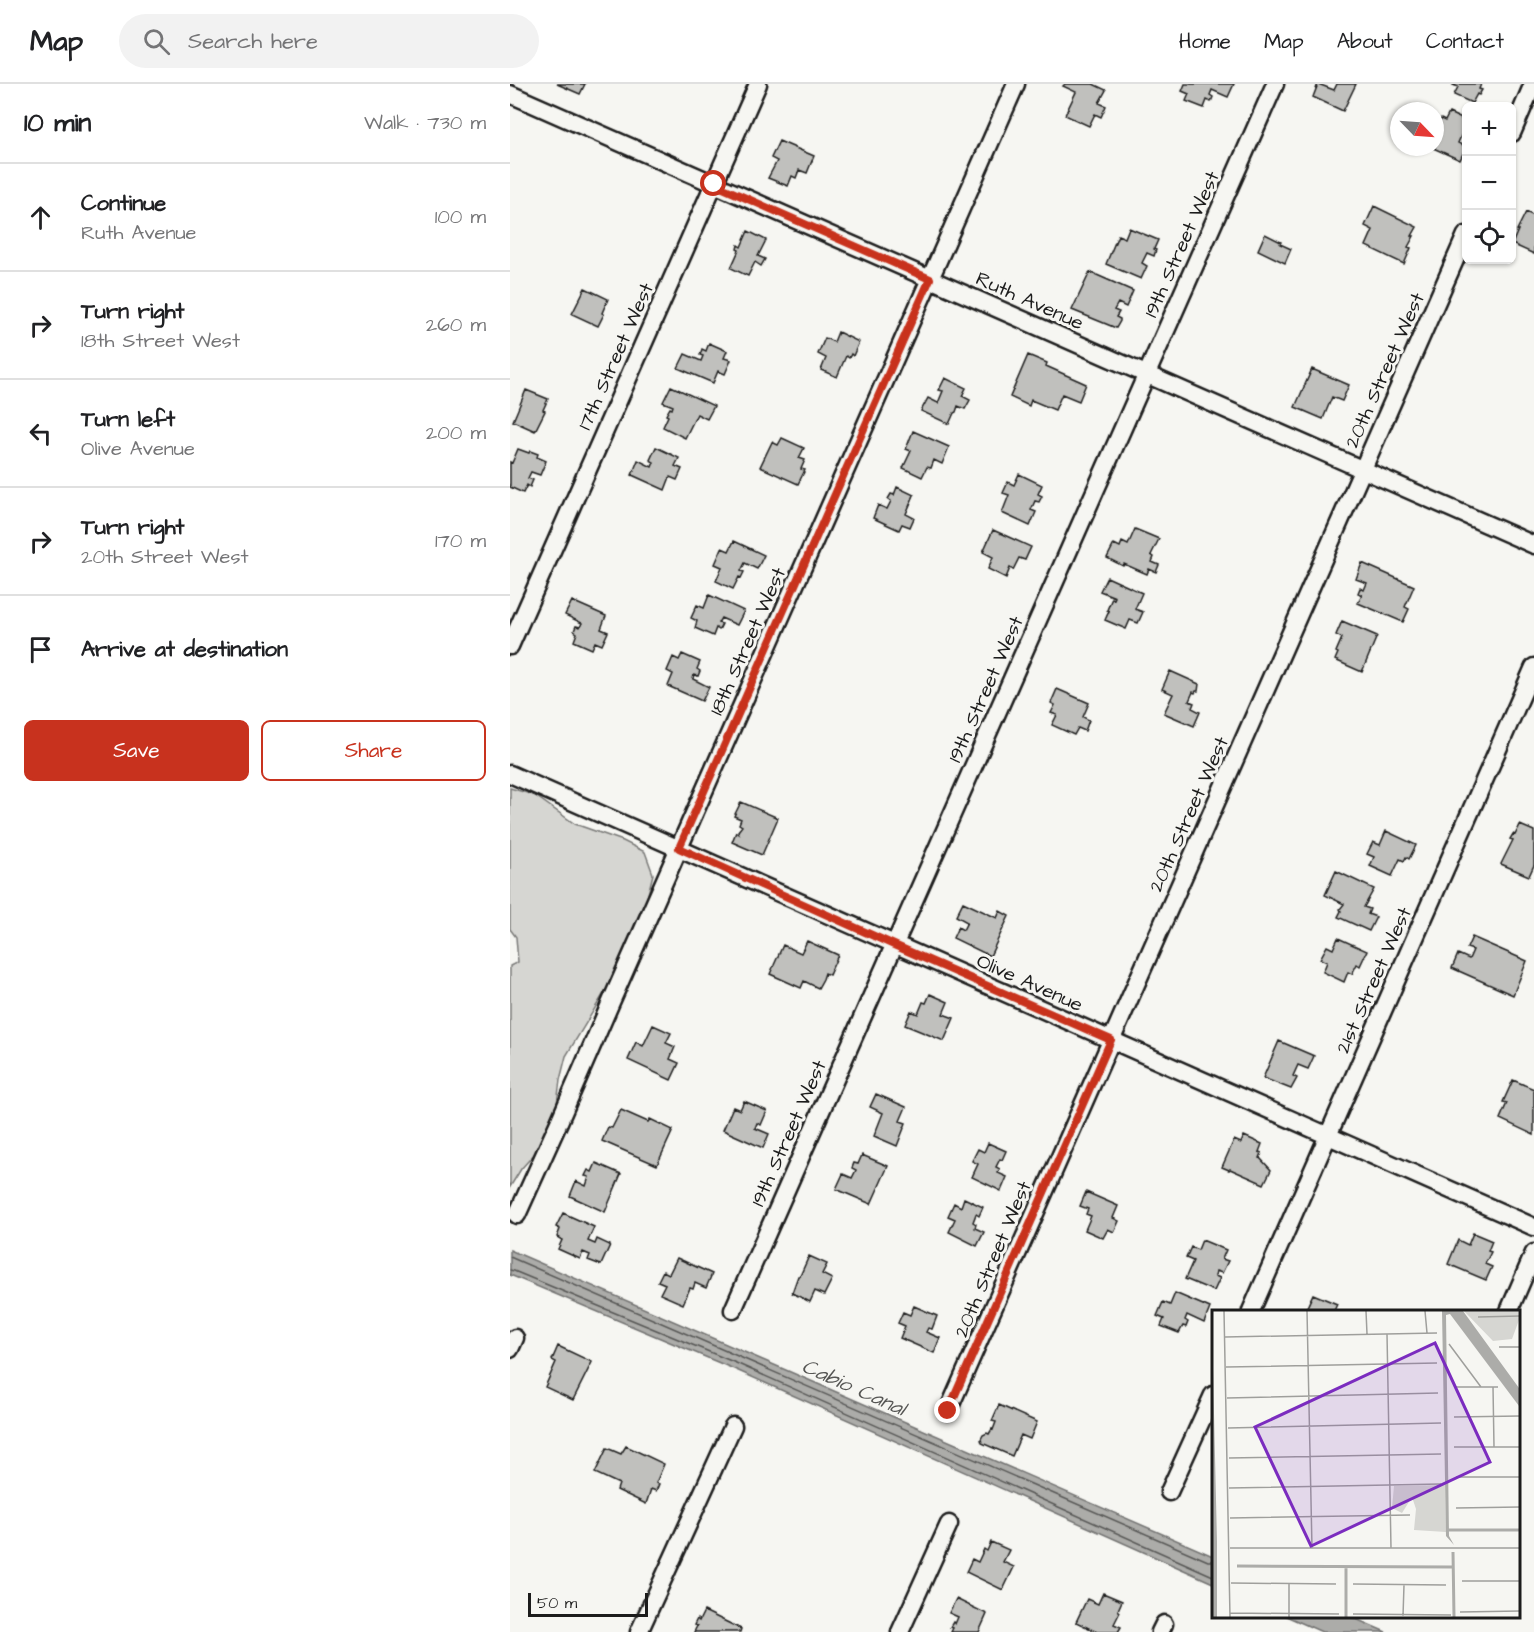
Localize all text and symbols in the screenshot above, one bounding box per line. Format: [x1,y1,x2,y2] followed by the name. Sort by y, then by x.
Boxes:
[119,14,539,68] search box
[30,22,83,61] text: Map
[140,25,173,58] icon: search
[188,26,318,57] text: Search here
[1179,27,1231,56] text: Home
[1264,27,1304,56] text: Map
[1337,27,1393,56] text: About
[1426,27,1504,56] text: Contact
[1390,102,1444,156] north arrow
[1462,102,1516,264] map controls
[1462,102,1516,156] button: +
[24,105,91,141] text: 10 min
[364,109,486,137] text: Walk · 730 m
[1462,156,1516,210] button: −
[1137,167,1227,322] street label: 19th Street West
[700,170,726,196] route start
[81,188,166,219] text: Continue
[24,201,57,234] icon: ahead
[435,203,486,231] text: 100 m
[1462,210,1516,264] button: locate
[81,219,196,247] text: Ruth Avenue
[971,265,1088,337] street label: Ruth Avenue
[571,278,661,434] street label: 17th Street West
[1338,288,1432,453] street label: 20th Street West
[81,296,184,327] text: Turn right
[24,309,57,342] icon: right
[426,311,486,339] text: 260 m
[81,327,240,355] text: 18th Street West
[81,404,175,435] text: Turn left
[24,417,57,450] icon: left
[426,419,486,447] text: 200 m
[81,435,195,463] text: Olive Avenue
[81,512,184,543] text: Turn right
[24,525,57,558] icon: right
[435,527,486,555] text: 170 m
[81,543,249,571] text: 20th Street West
[703,563,793,720] street label: 18th Street West
[941,612,1031,767] street label: 19th Street West
[24,633,57,666] icon: arrive
[81,634,288,665] text: Arrive at destination
[24,720,249,781] button: Save
[261,720,486,781] button: Share
[1142,732,1236,897] street label: 20th Street West
[1329,903,1419,1058] street label: 21st Street West
[972,947,1087,1019] street label: Olive Avenue
[744,1056,834,1211] street label: 19th Street West
[947,1177,1039,1342] street label: 20th Street West
[1212,1310,1519,1617] inset map
[797,1352,913,1424] water label: Cabio Canal
[934,1397,960,1423] route end
[528,1590,648,1618] scale bar
[537,1592,577,1614] text: 50 m

